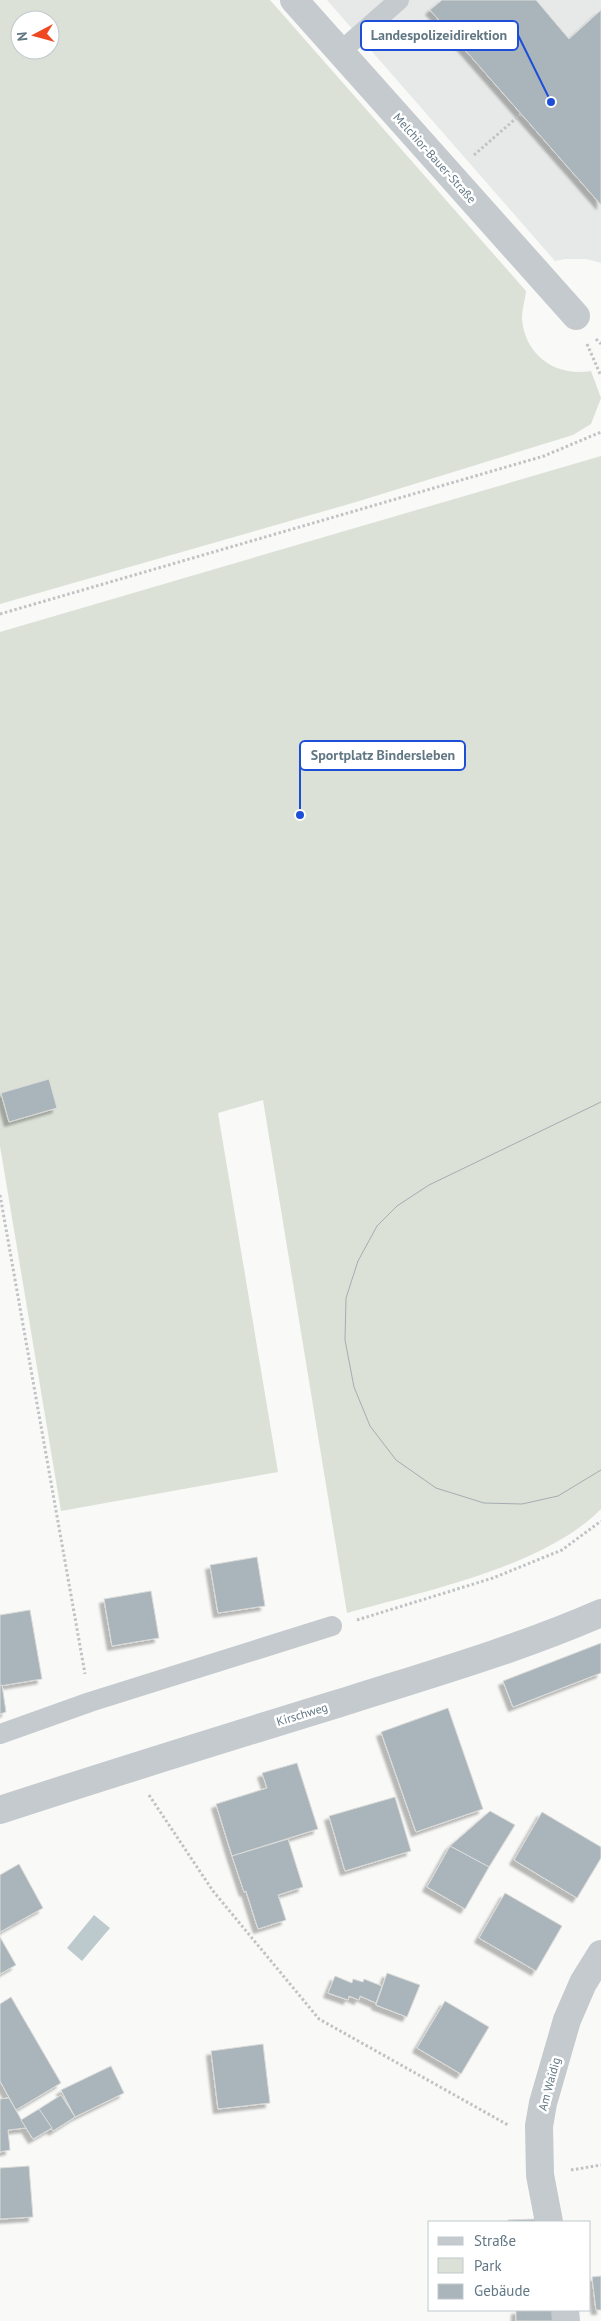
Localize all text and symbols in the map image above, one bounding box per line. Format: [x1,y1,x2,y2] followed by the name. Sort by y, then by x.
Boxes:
[10,10,60,60] north arrow
[361,21,518,50] callout: Landespolizeidirektion
[371,26,507,44] text: Landespolizeidirektion
[13,31,32,42] text: N
[390,110,480,206] street label: Melchior-Bauer-Straße
[300,741,465,770] callout: Sportplatz Bindersleben
[311,746,455,764] text: Sportplatz Bindersleben
[275,1699,329,1729] street label: Kirschweg
[535,2056,563,2112] street label: Am Waidig
[428,2221,591,2311] legend
[474,2231,516,2250] text: Straße
[474,2256,502,2275] text: Park
[474,2281,530,2300] text: Gebäude

